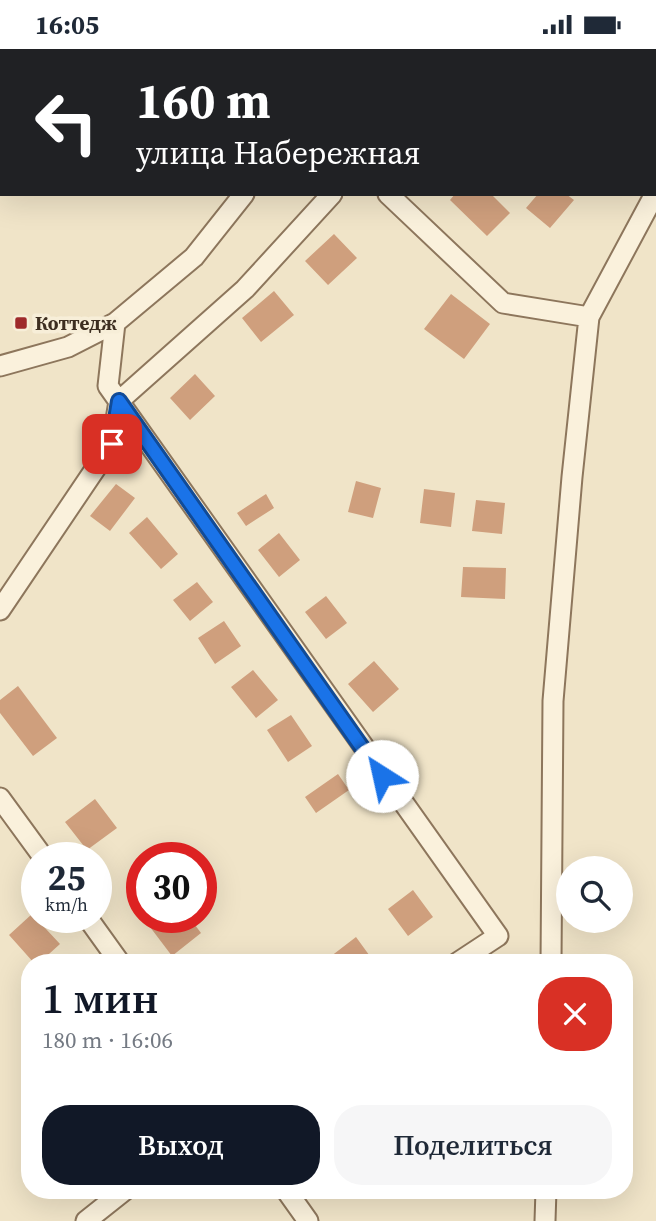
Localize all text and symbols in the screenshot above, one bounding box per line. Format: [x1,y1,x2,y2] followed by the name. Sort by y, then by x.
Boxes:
[35,7,99,43] text: 16:05
[136,67,271,134] text: 160 m
[21,77,112,168] icon: left
[136,131,421,175] text: улица Набережная
[35,310,117,336] place label: Коттедж
[13,315,29,331] marker: Коттедж
[82,414,142,474] pin
[93,425,131,463] icon: arrive
[345,739,419,813] position arrow
[126,842,217,933] speed limit sign: 30
[48,854,85,902] text: 25
[556,856,633,933] map controls
[556,856,633,933] button: search
[45,892,88,917] text: km/h
[42,969,159,1027] text: 1 мин
[538,977,612,1051] button: close
[42,1024,173,1056] text: 180 m · 16:06
[42,1105,320,1185] button: Выход
[334,1105,612,1185] button: Поделиться

